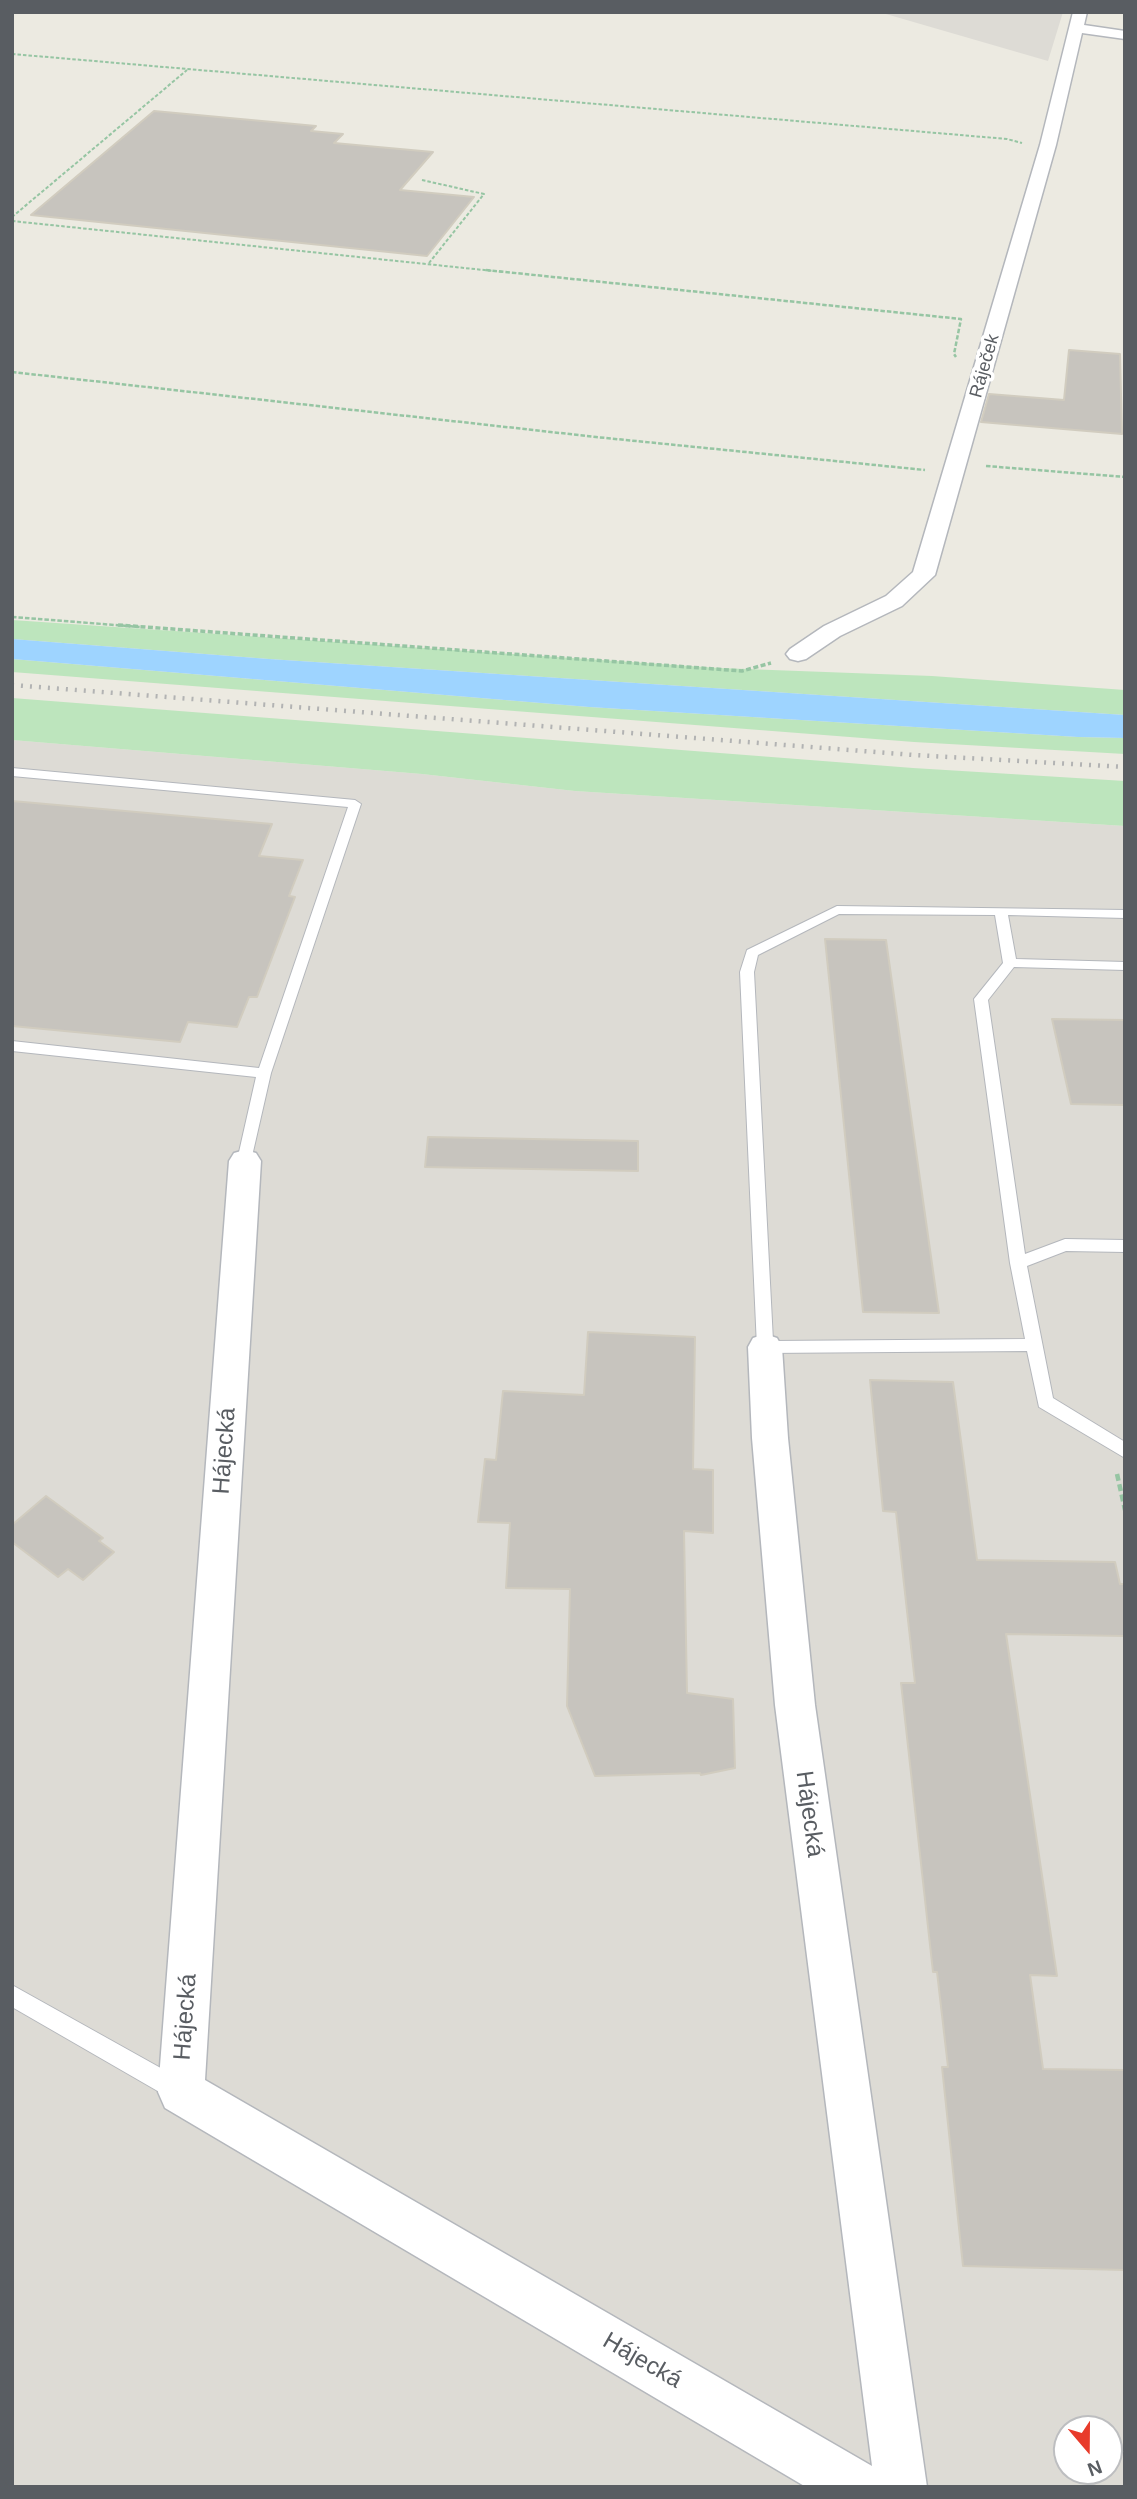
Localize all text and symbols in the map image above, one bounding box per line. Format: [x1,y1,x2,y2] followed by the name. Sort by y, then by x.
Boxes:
[966,332,1004,400] street label: Ráječek
[208,1407,242,1495] street label: Hájecká
[789,1769,829,1859] street label: Hájecká
[169,1973,203,2061] street label: Hájecká
[597,2327,687,2395] street label: Hájecká
[1053,2415,1123,2485] north arrow
[1085,2456,1105,2481] text: N

